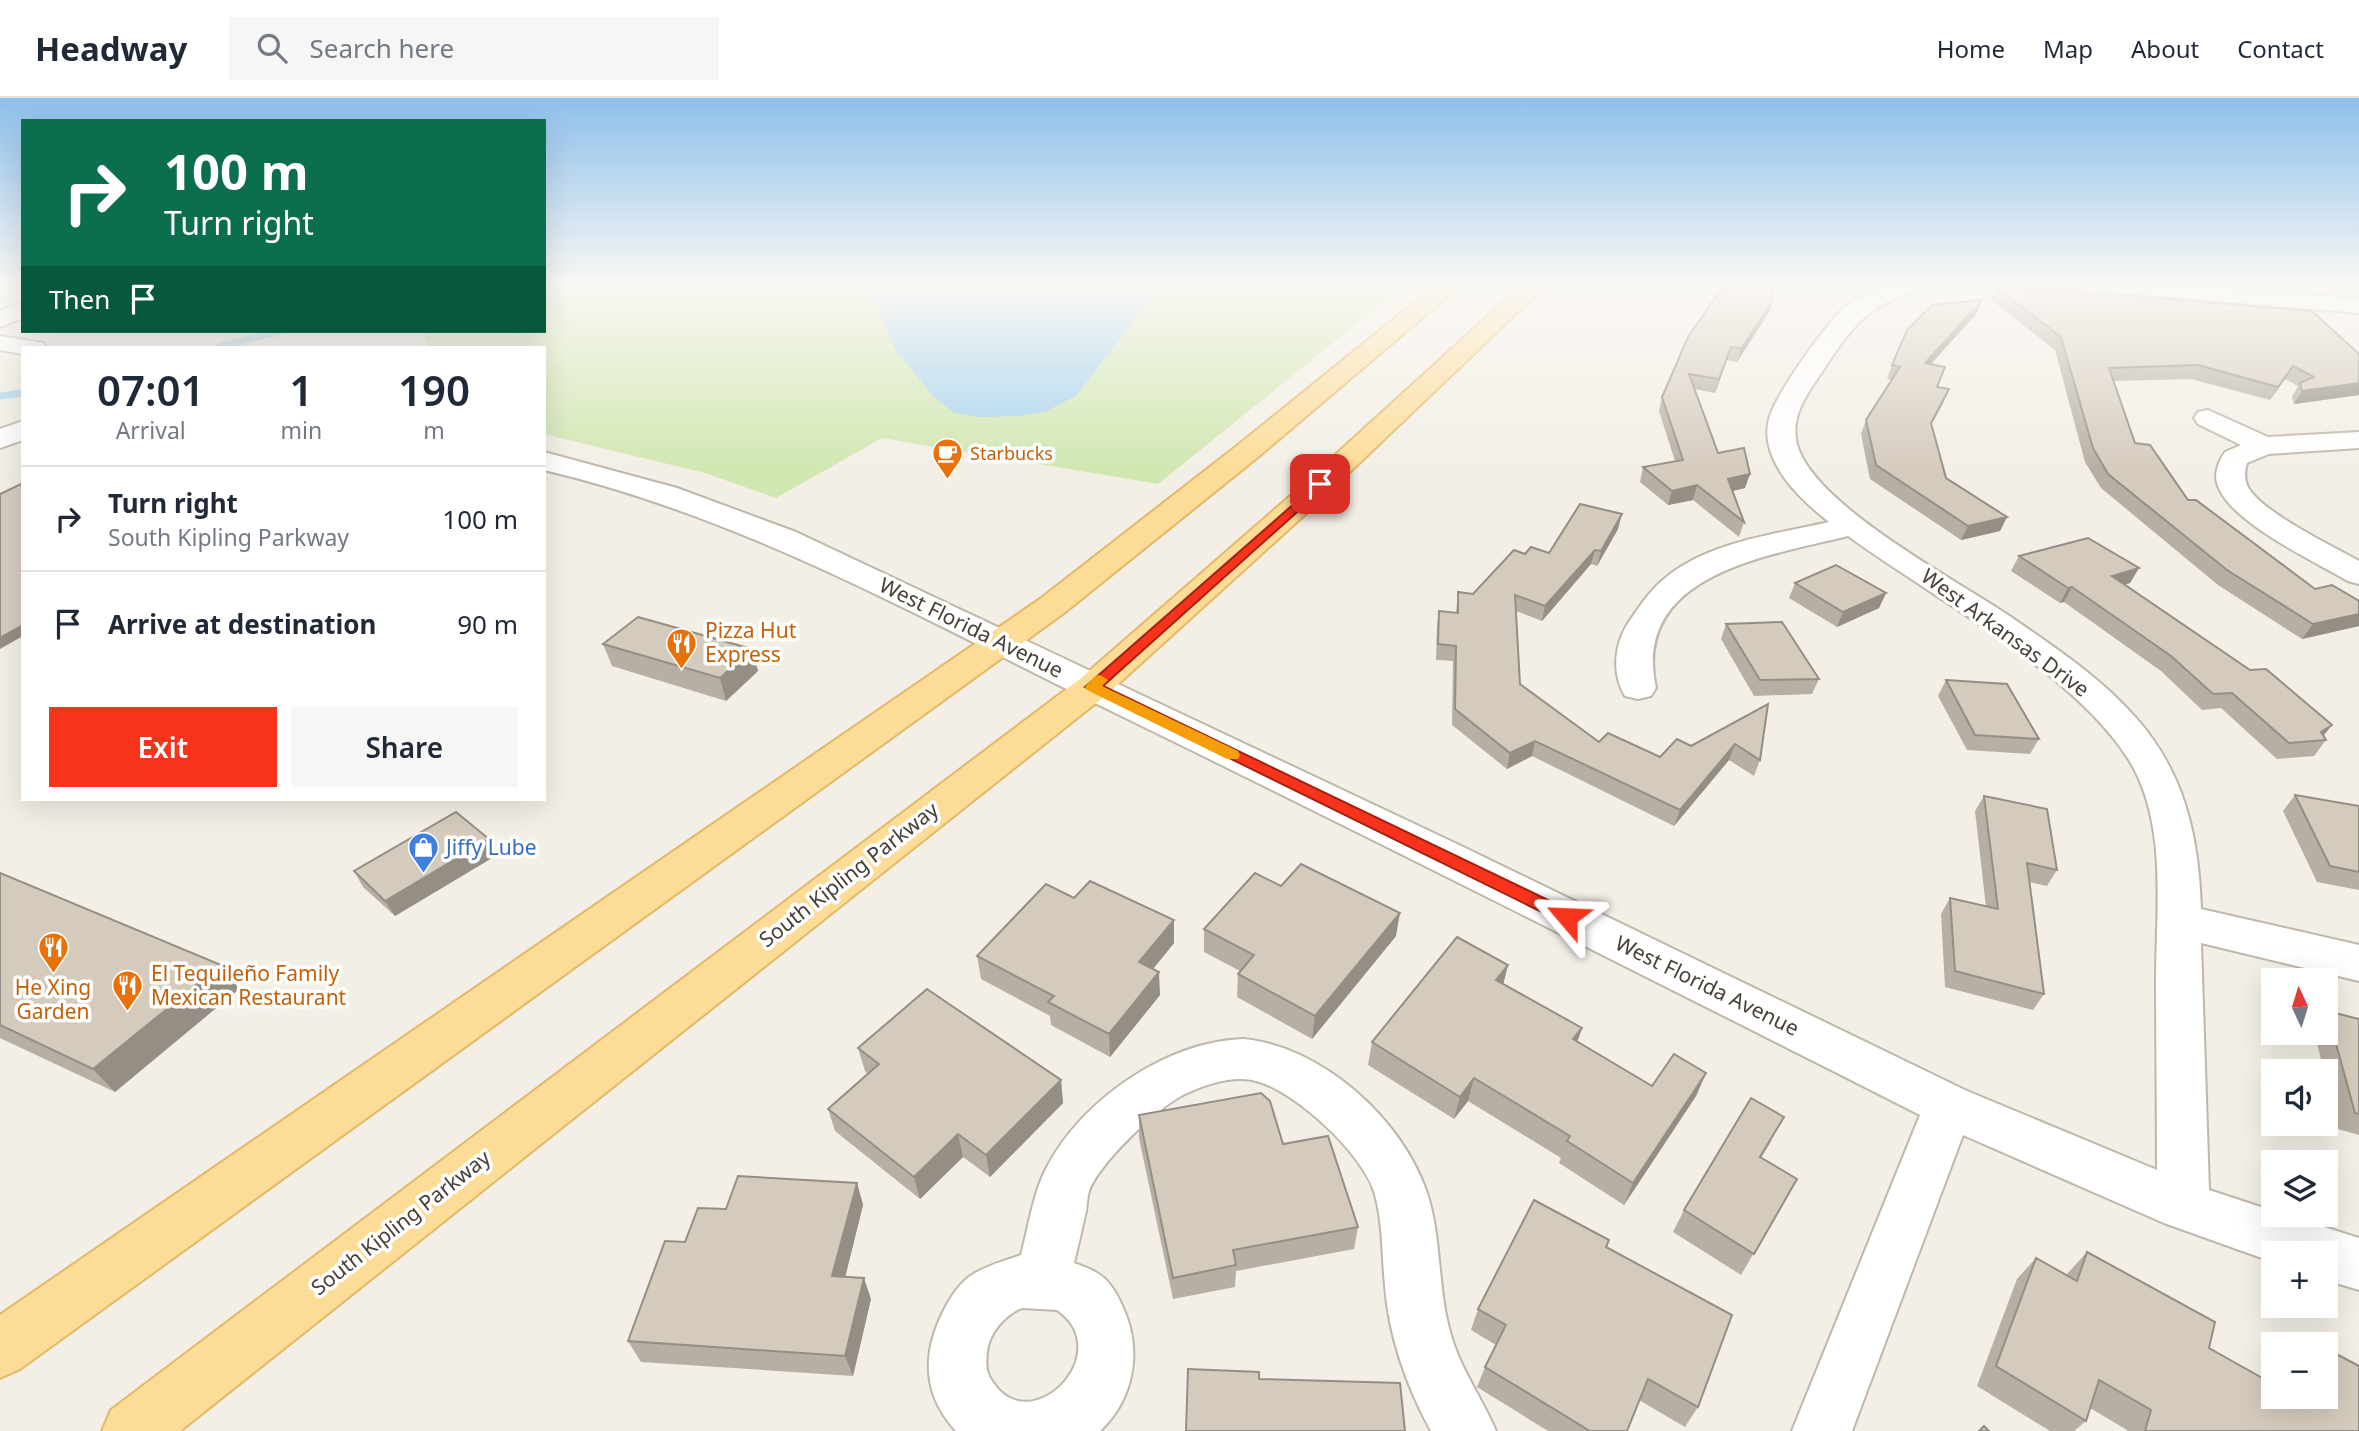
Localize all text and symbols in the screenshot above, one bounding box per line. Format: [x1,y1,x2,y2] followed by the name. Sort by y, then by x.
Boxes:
[229,17,719,80] search box
[35,26,187,71] text: Headway
[253,29,291,67] icon: search
[309,30,454,66] text: Search here
[1937,32,2005,65] text: Home
[2043,32,2093,65] text: Map
[2131,32,2199,65] text: About
[2237,32,2324,65] text: Contact
[164,138,309,204] text: 100 m
[49,147,140,238] icon: right
[164,201,314,244] text: Turn right
[124,280,162,318] icon: arrive
[49,281,110,317] text: Then
[97,361,205,418] text: 07:01
[289,361,313,418] text: 1
[398,361,470,418] text: 190
[116,414,186,446] text: Arrival
[280,414,322,446] text: min
[423,414,445,446] text: m
[930,437,964,481] cafe icon: Starbucks
[970,441,1053,465] place label: Starbucks
[1290,454,1350,514] pin
[1301,465,1339,503] icon: arrive
[108,485,238,521] text: Turn right
[49,500,87,538] icon: right
[442,501,518,537] text: 100 m
[108,521,349,553] text: South Kipling Parkway
[1916,562,2095,703] street label: West Arkansas Drive
[875,570,1068,684] street label: West Florida Avenue
[49,605,87,643] icon: arrive
[108,606,377,642] text: Arrive at destination
[457,606,518,642] text: 90 m
[705,616,797,668] place label: Pizza Hut Express
[665,626,699,670] restaurant icon: Pizza Hut Express
[49,707,277,787] button: Exit
[291,707,518,787] button: Share
[753,795,944,953] street label: South Kipling Parkway
[406,831,440,875] shop icon: Jiffy Lube
[444,833,537,861] place label: Jiffy Lube
[1530,880,1604,954] position arrow
[1611,928,1804,1042] street label: West Florida Avenue
[36,931,70,975] restaurant icon: He Xing Garden
[151,959,347,1011] place label: El Tequileño Family Mexican Restaurant
[2261,968,2338,1045] north arrow
[2261,968,2338,1409] map controls
[111,969,145,1013] restaurant icon: El Tequileño Family Mexican Restaurant
[15,973,91,1025] place label: He Xing Garden
[2261,1059,2338,1136] button: sound
[305,1143,496,1301] street label: South Kipling Parkway
[2261,1150,2338,1227] button: layers
[2261,1241,2338,1318] button: +
[2261,1332,2338,1409] button: −

